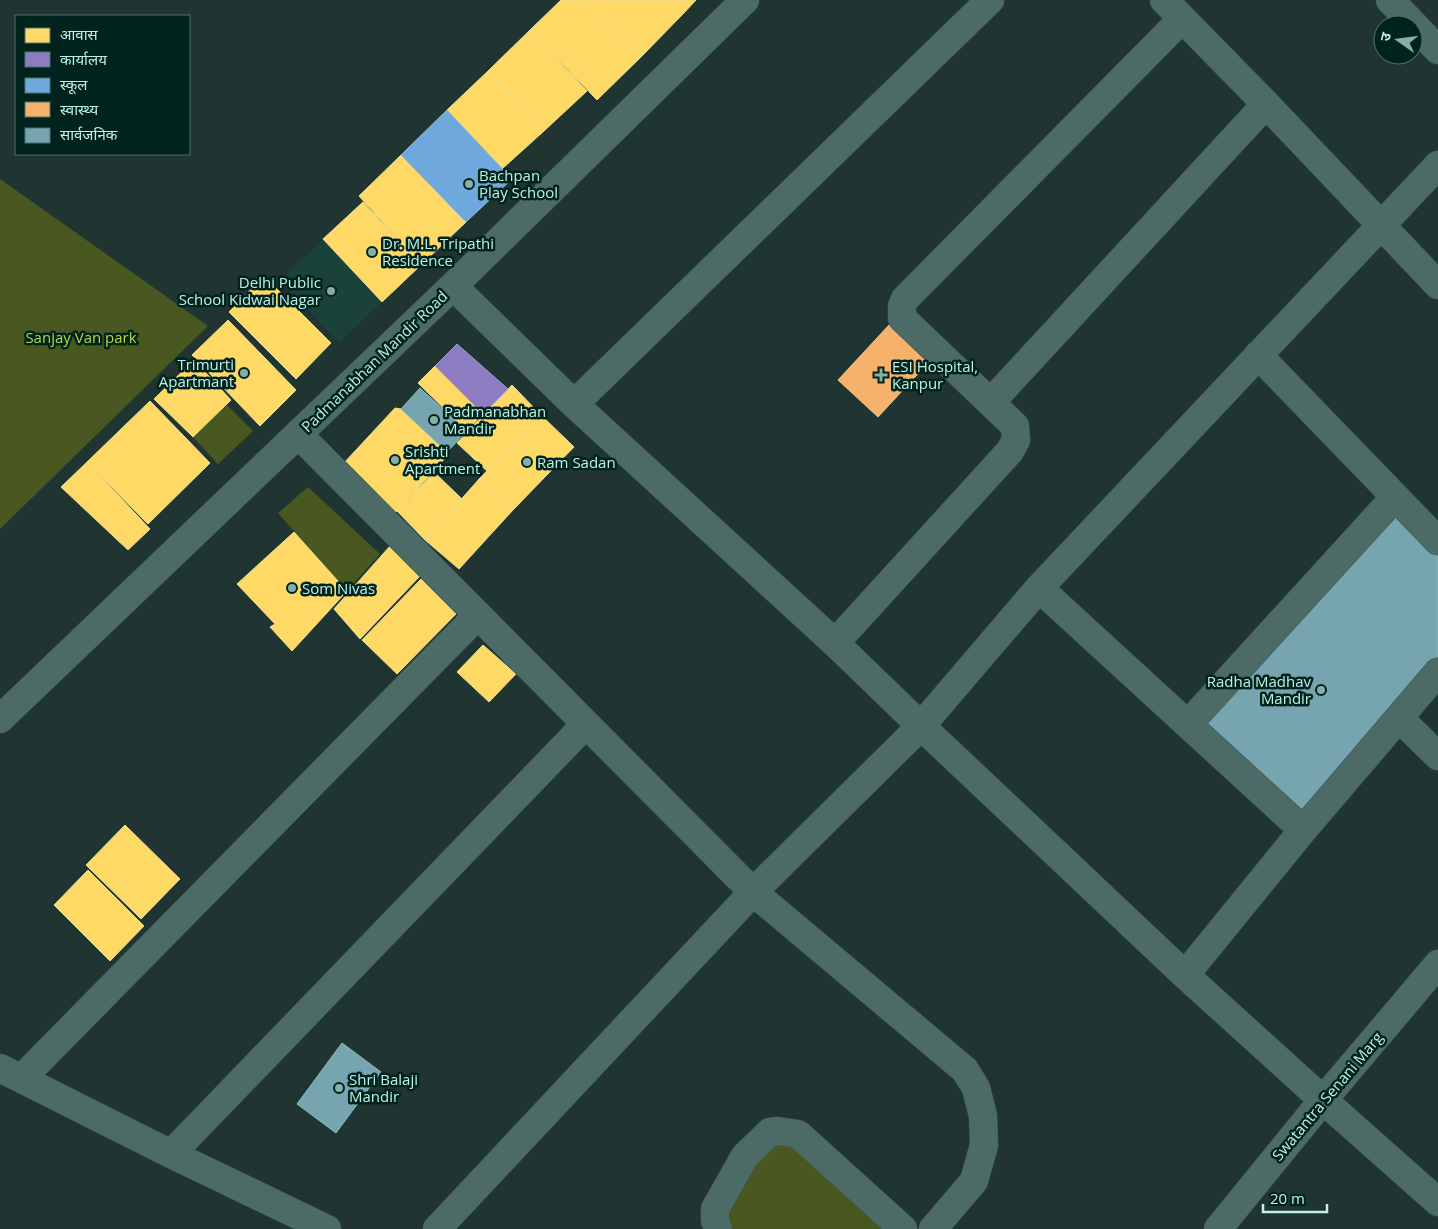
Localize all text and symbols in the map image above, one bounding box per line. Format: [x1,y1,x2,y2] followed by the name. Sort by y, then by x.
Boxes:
[15,15,190,155] legend
[1373,15,1423,65] north arrow
[60,24,99,44] text: आवास
[1375,30,1395,43] text: उ
[60,49,107,69] text: कार्यालय
[60,74,88,95] text: स्कूल
[60,99,98,119] text: स्वास्थ्य
[60,124,118,144] text: सार्वजनिक
[479,165,558,202] place label: Bachpan Play School
[463,178,475,190] marker: Bachpan Play School
[382,233,494,270] place label: Dr. M.L. Tripathi Residence
[366,246,378,258] marker: Dr. M.L. Tripathi Residence
[179,272,321,309] place label: Delhi Public School Kidwai Nagar
[325,285,337,297] marker: Delhi Public School Kidwai Nagar
[297,286,451,436] street label: Padmanabhan Mandir Road
[25,327,137,347] park label: Sanjay Van park
[159,354,234,391] place label: Trimurti Apartmant
[892,356,978,393] place label: ESI Hospital, Kanpur
[238,367,250,379] marker: Trimurti Apartmant
[874,368,888,382] marker: ESI Hospital, Kanpur
[444,401,546,438] place label: Padmanabhan Mandir
[428,414,440,426] marker: Padmanabhan Mandir
[405,441,480,478] place label: Srishti Apartment
[537,452,616,472] place label: Ram Sadan
[389,454,401,466] marker: Srishti Apartment
[521,456,533,468] marker: Ram Sadan
[302,578,375,598] place label: Som Nivas
[286,582,298,594] marker: Som Nivas
[1207,671,1312,708] place label: Radha Madhav Mandir
[1315,684,1327,696] marker: Radha Madhav Mandir
[1267,1028,1387,1164] street label: Swatantra Senani Marg
[349,1069,418,1106] place label: Shri Balaji Mandir
[333,1082,345,1094] marker: Shri Balaji Mandir
[1263,1182,1327,1214] scale bar
[1270,1188,1305,1208] text: 20 m

